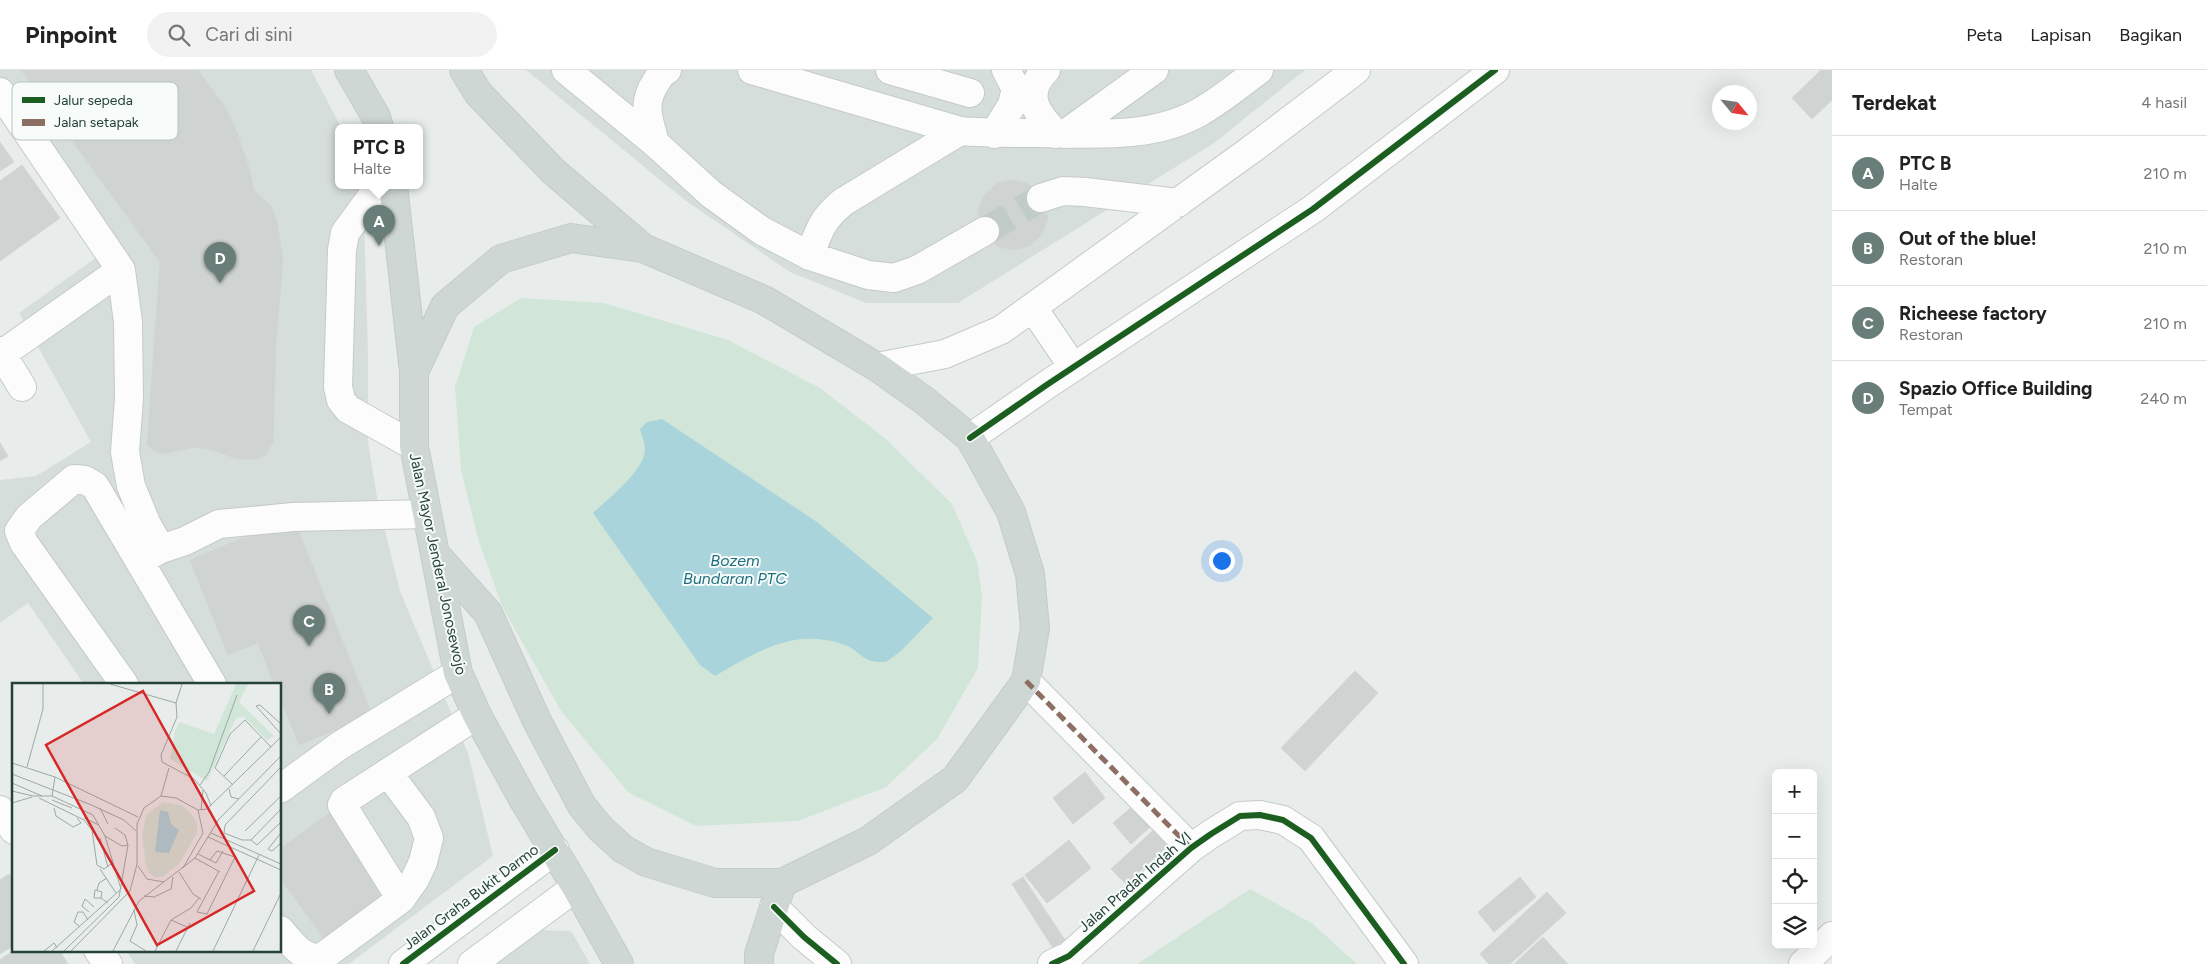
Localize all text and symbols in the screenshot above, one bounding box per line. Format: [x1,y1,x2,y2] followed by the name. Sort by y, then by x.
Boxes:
[147,12,497,57] search box
[25,20,117,49] text: Pinpoint
[165,21,193,49] icon: search
[205,23,293,46] text: Cari di sini
[1966,24,2002,46] text: Peta
[2030,24,2091,46] text: Lapisan
[2119,24,2182,46] text: Bagikan
[12,82,178,140] legend
[1712,85,1757,130] north arrow
[1852,90,1937,115] text: Terdekat
[54,92,133,109] text: Jalur sepeda
[2141,93,2187,112] text: 4 hasil
[54,114,139,131] text: Jalan setapak
[335,124,423,189] popup
[353,136,405,159] text: PTC B
[1899,152,1951,175] text: PTC B
[353,159,391,178] text: Halte
[1862,164,1874,183] text: A
[2144,164,2187,183] text: 210 m
[1899,175,1937,194] text: Halte
[363,205,395,246] pin: A
[1899,227,2037,250] text: Out of the blue!
[1863,239,1873,258] text: B
[2144,239,2187,258] text: 210 m
[204,242,236,283] pin: D
[1899,250,1963,269] text: Restoran
[1899,302,2047,325] text: Richeese factory
[1862,314,1874,333] text: C
[2144,314,2187,333] text: 210 m
[1899,325,1963,344] text: Restoran
[1899,377,2093,400] text: Spazio Office Building
[1862,389,1874,408] text: D
[2140,389,2187,408] text: 240 m
[1899,400,1953,419] text: Tempat
[406,451,470,677] street label: Jalan Mayor Jenderal Jonosewojo
[1209,548,1235,574] your location
[683,551,787,588] water label: Bozem Bundaran PTC
[293,605,325,646] pin: C
[313,673,345,714] pin: B
[12,683,281,952] inset map
[1772,769,1817,949] map controls
[1772,769,1817,814] button: +
[1772,814,1817,859] button: −
[1075,828,1195,936] street label: Jalan Pradah Indah VI
[400,840,542,954] street label: Jalan Graha Bukit Darmo
[1772,859,1817,904] button: locate
[1772,904,1817,949] button: layers

